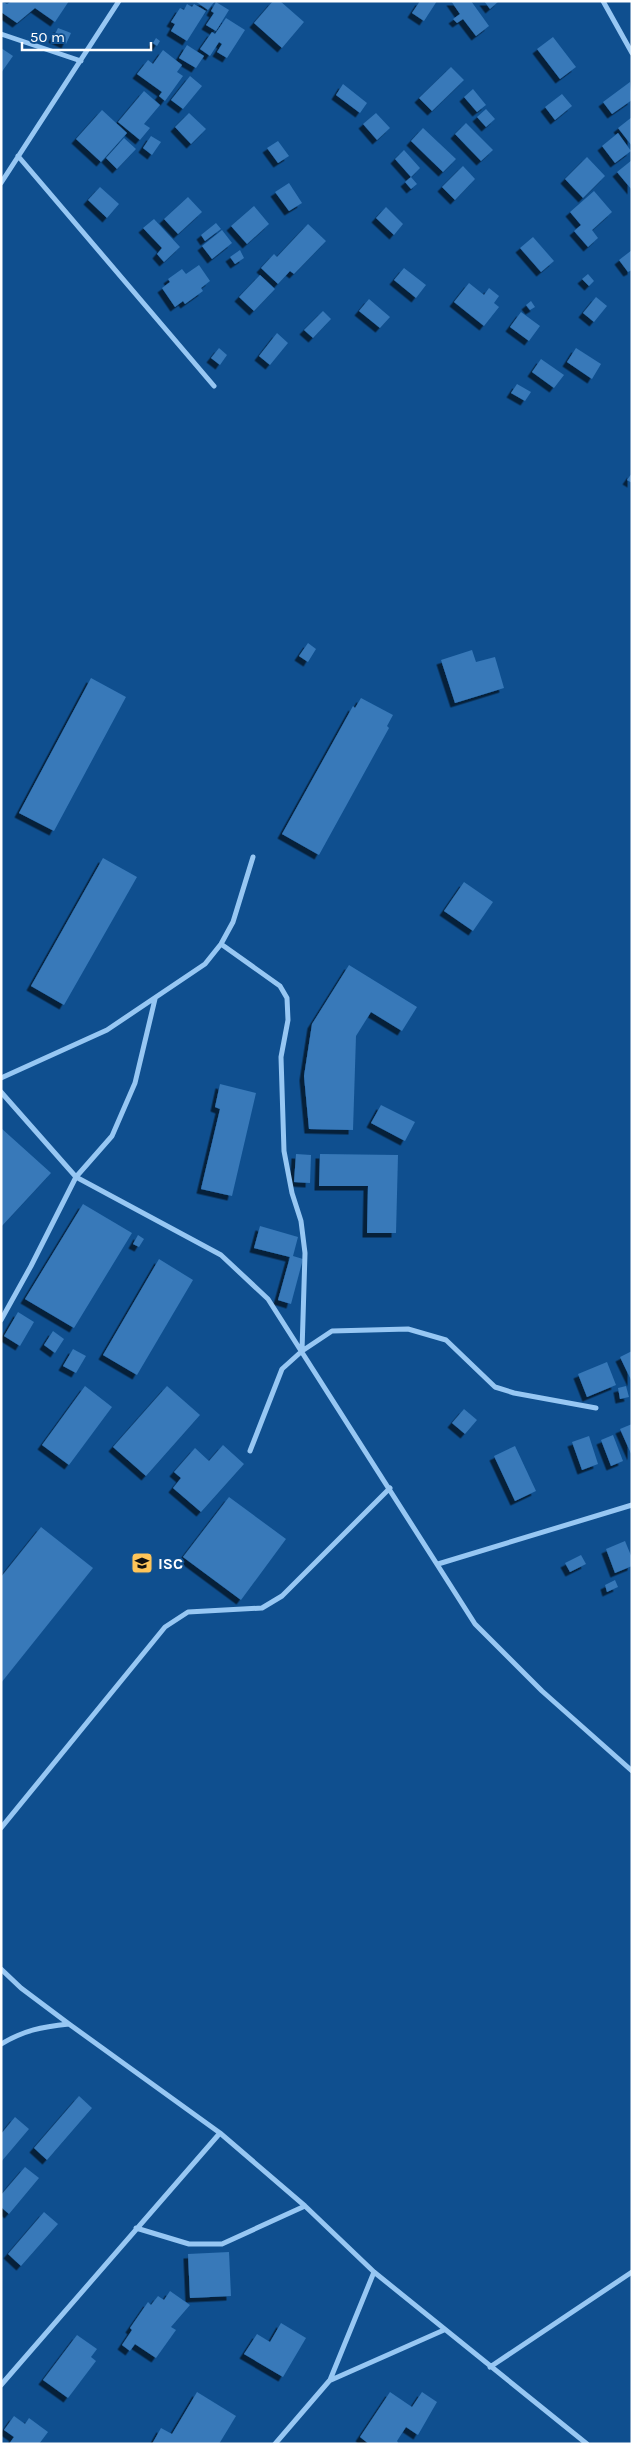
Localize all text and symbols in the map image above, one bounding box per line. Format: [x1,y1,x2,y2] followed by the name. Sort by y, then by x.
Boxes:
[22,20,151,52] scale bar
[30,28,65,46] text: 50 m
[130,1551,154,1575] school or university icon: ISC
[158,1554,183,1573] place label: ISC

